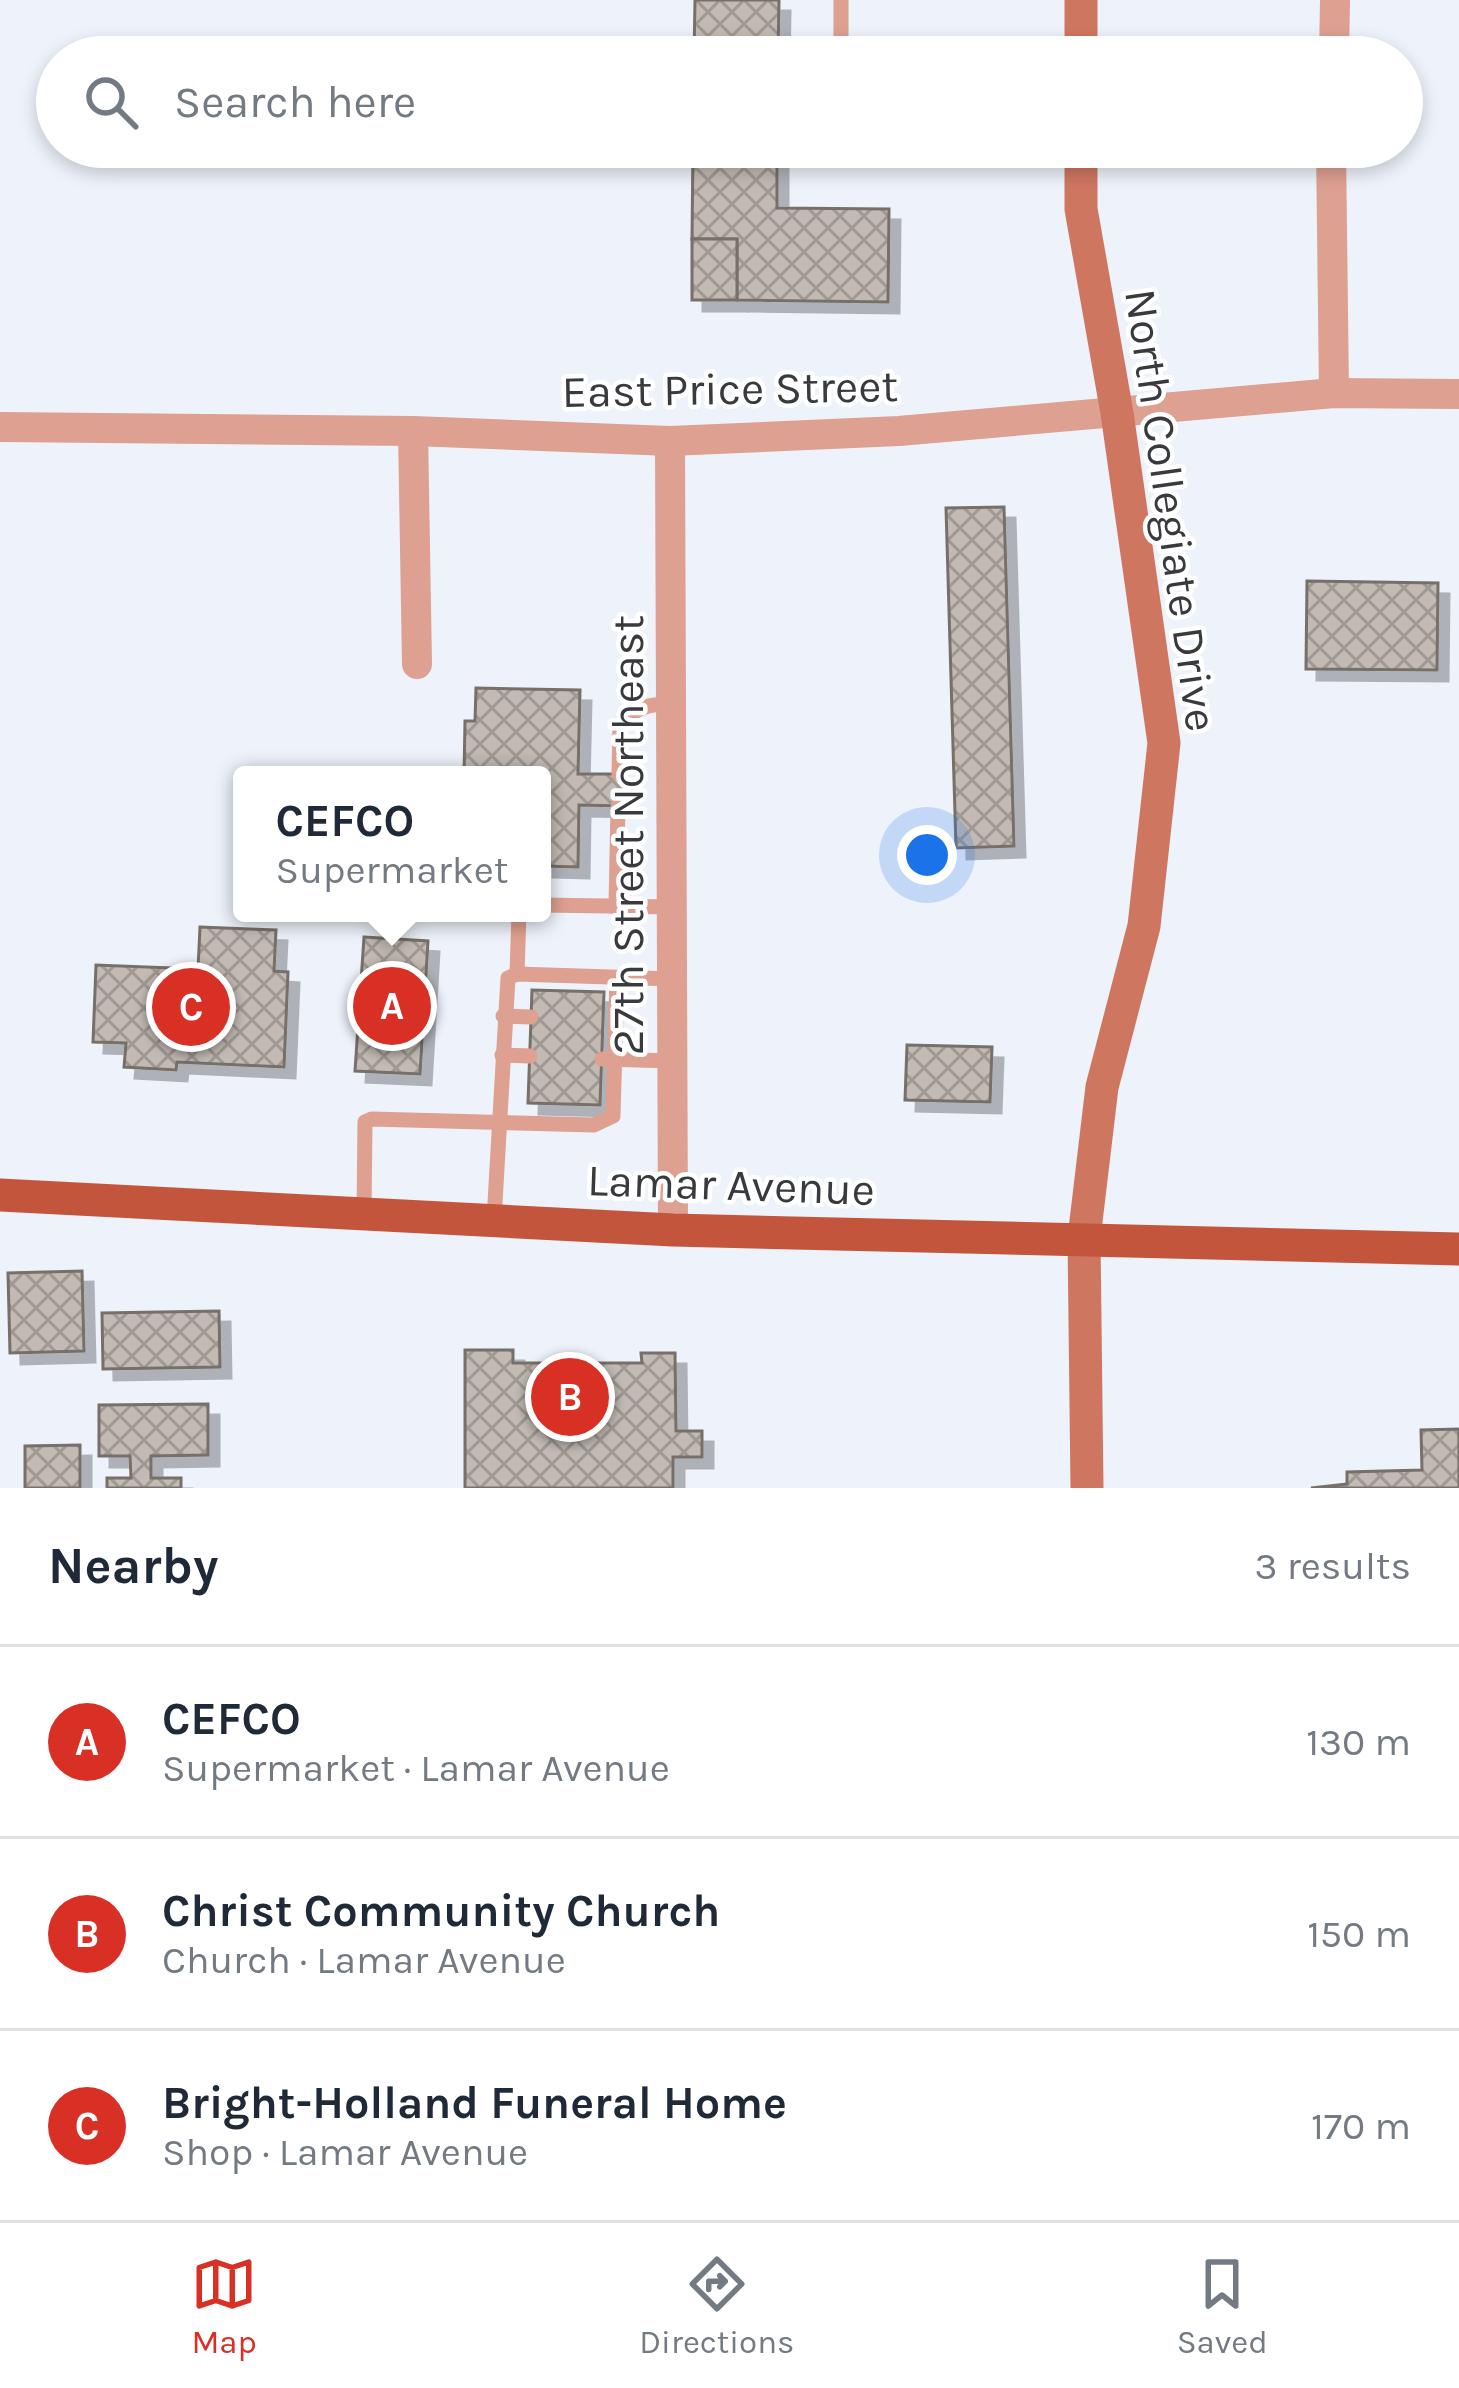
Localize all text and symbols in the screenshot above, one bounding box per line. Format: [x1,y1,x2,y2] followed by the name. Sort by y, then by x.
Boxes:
[36,36,1423,168] search box
[78,69,144,135] icon: search
[174,76,416,128] text: Search here
[1113,286,1228,735] street label: North Collegiate Drive
[561,360,899,418] street label: East Price Street
[602,615,654,1055] street label: 27th Street Northeast
[233,766,551,922] popup
[276,795,414,847] text: CEFCO
[897,825,957,885] your location
[276,847,508,893] text: Supermarket
[353,961,431,1051] pin: A
[152,962,230,1052] pin: C
[586,1154,876,1216] street label: Lamar Avenue
[531,1352,609,1442] pin: B
[48,1536,218,1596] text: Nearby
[1254,1543,1411,1589] text: 3 results
[162,1693,301,1745] text: CEFCO
[75,1719,99,1765] text: A
[1306,1719,1411,1765] text: 130 m
[162,1745,670,1791] text: Supermarket · Lamar Avenue
[162,1885,720,1937] text: Christ Community Church
[74,1911,100,1957] text: B
[1307,1911,1411,1957] text: 150 m
[162,1937,566,1983] text: Church · Lamar Avenue
[162,2077,787,2129] text: Bright-Holland Funeral Home
[75,2103,99,2149] text: C
[1311,2103,1411,2149] text: 170 m
[162,2129,528,2175] text: Shop · Lamar Avenue
[191,2251,257,2361] tab: Map
[639,2251,794,2361] tab: Directions
[1177,2251,1268,2361] tab: Saved

